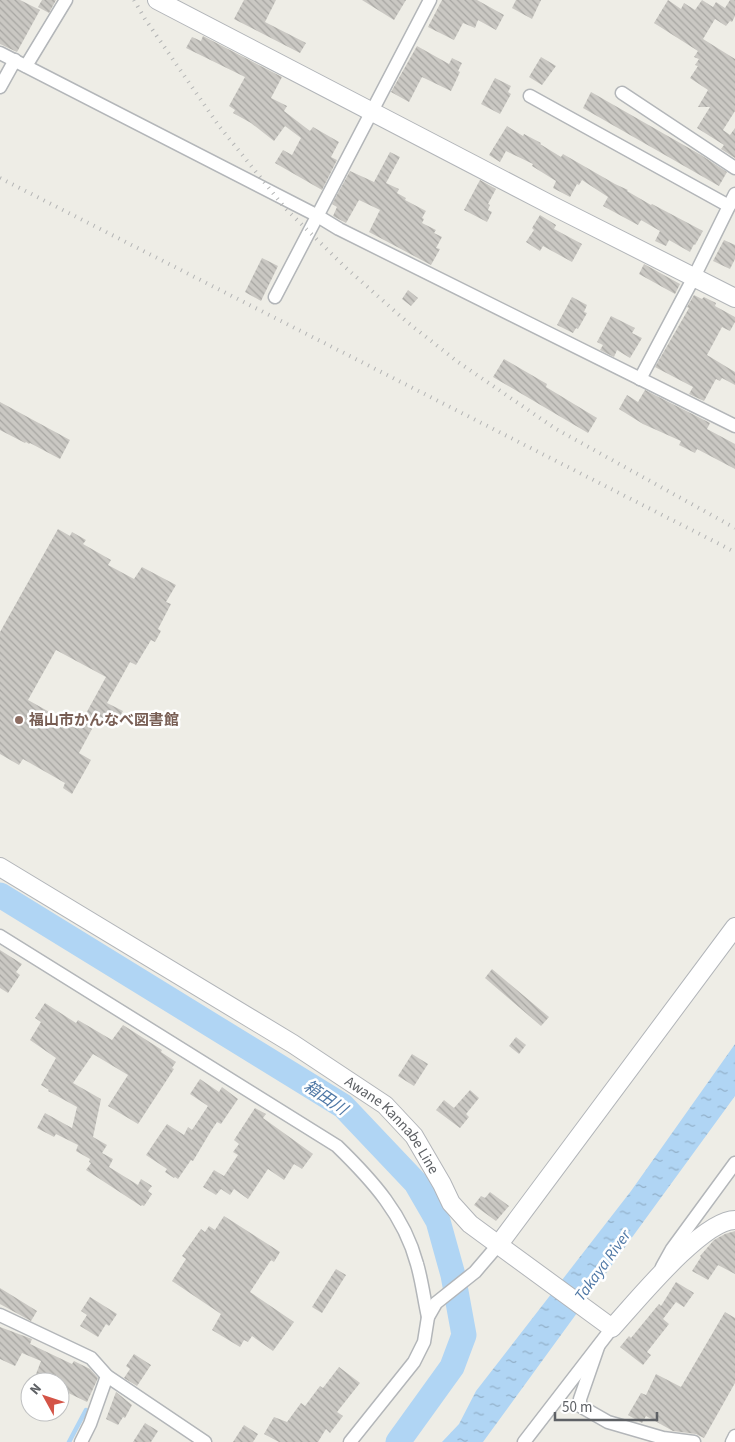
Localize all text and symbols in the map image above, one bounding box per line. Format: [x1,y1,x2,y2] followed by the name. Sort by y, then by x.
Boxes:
[28,710,179,731] place label: 福山市かんなべ図書館
[13,714,25,726] marker: 福山市かんなべ図書館
[341,1071,444,1178] street label: Awane Kannabe Line
[299,1075,353,1121] water label: 箱田川
[569,1224,637,1306] water label: Takaya River
[20,1372,70,1422] north arrow
[25,1379,46,1399] text: N
[555,1390,658,1422] scale bar
[562,1397,592,1418] text: 50 m

